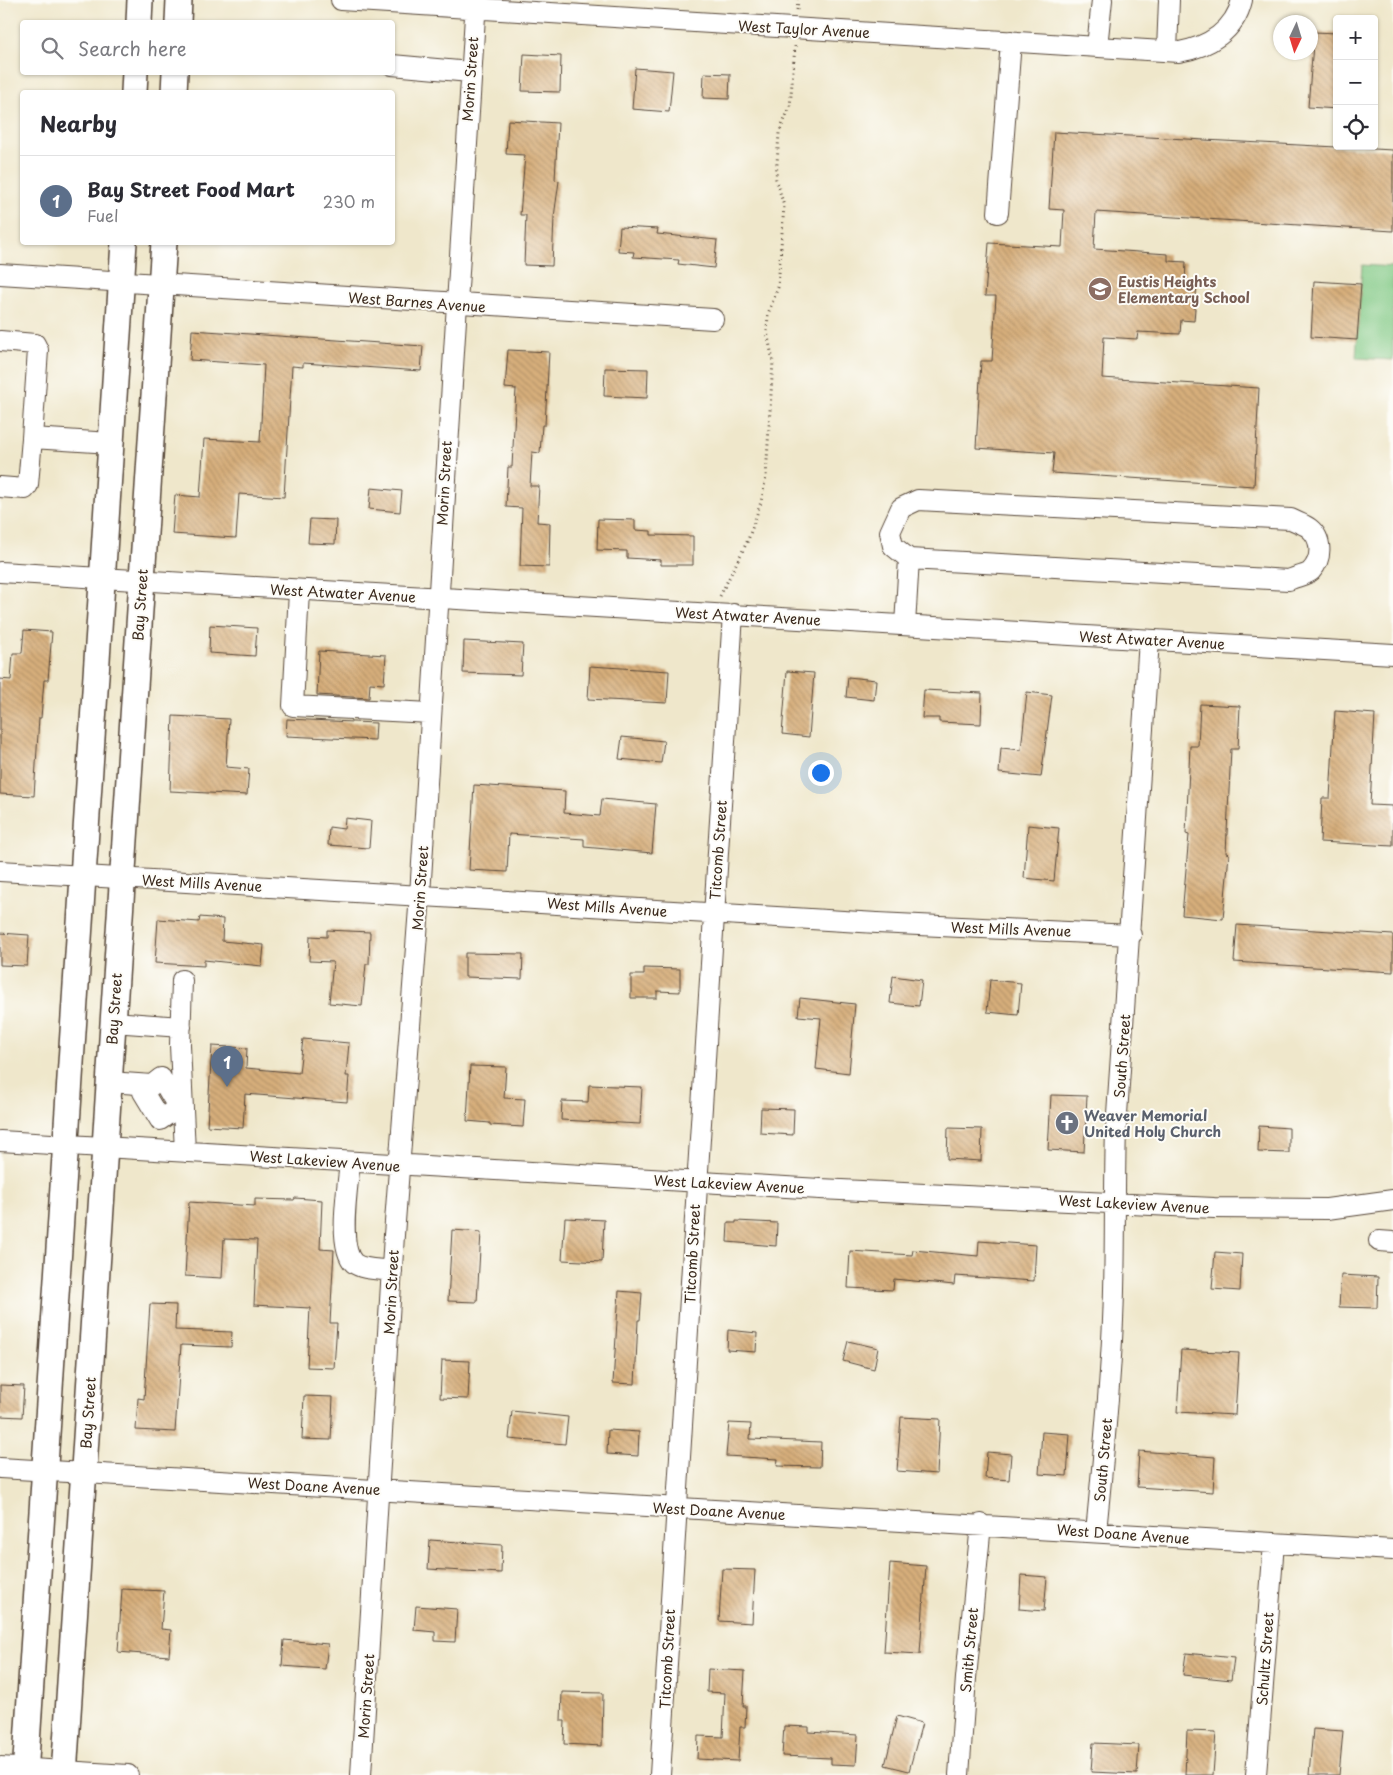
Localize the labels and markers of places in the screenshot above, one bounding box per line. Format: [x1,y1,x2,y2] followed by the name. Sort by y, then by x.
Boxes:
[1118,271,1250,308] place label: Eustis Heights Elementary School
[1087,276,1113,302] school or university icon: Eustis Heights Elementary School
[211,1046,243,1087] pin: 1
[1084,1105,1221,1142] place label: Weaver Memorial United Holy Church
[1054,1110,1080,1136] church icon: Weaver Memorial United Holy Church

